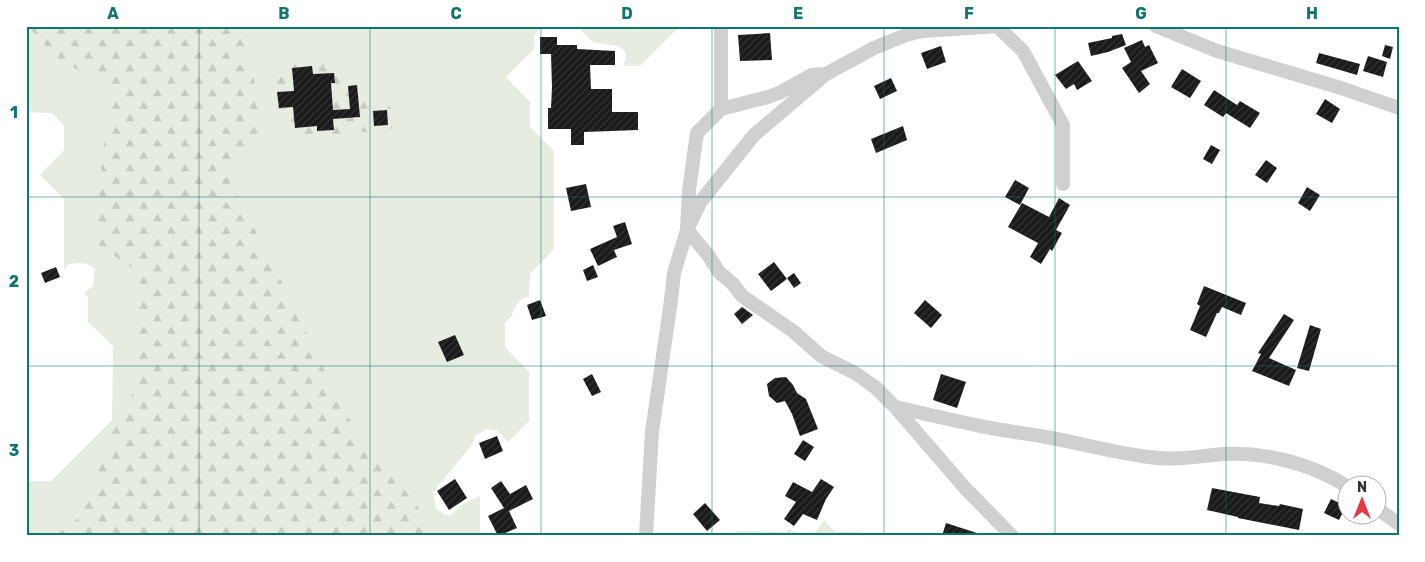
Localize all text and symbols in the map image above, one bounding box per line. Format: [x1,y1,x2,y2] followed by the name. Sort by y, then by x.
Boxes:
[107,4,119,23] text: A
[278,4,290,23] text: B
[450,4,462,23] text: C
[621,4,633,23] text: D
[793,4,803,23] text: E
[964,4,974,23] text: F
[1135,4,1147,23] text: G
[1306,4,1318,23] text: H
[10,103,18,122] text: 1
[9,272,19,291] text: 2
[9,441,19,460] text: 3
[1338,474,1388,524] north arrow
[1357,479,1367,496] text: N

